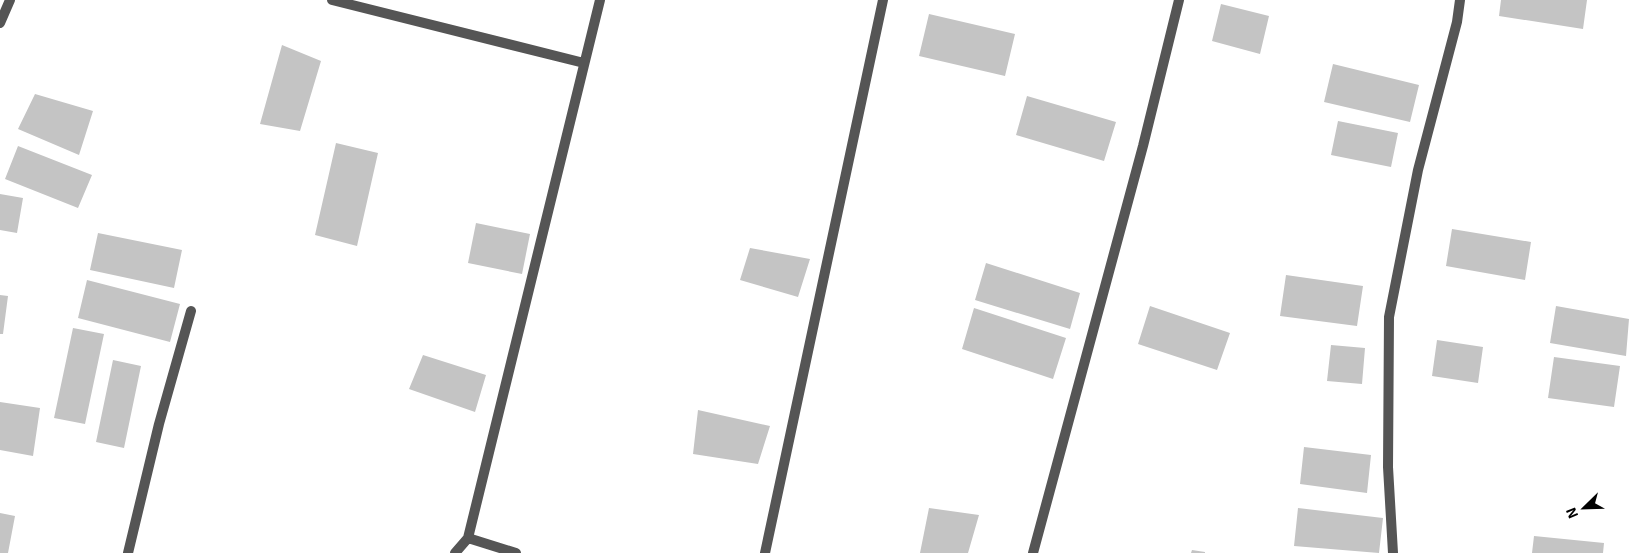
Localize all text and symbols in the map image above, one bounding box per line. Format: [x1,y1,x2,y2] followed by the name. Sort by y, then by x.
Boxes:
[1559,483,1609,533] north arrow
[1562,505,1581,521] text: N

